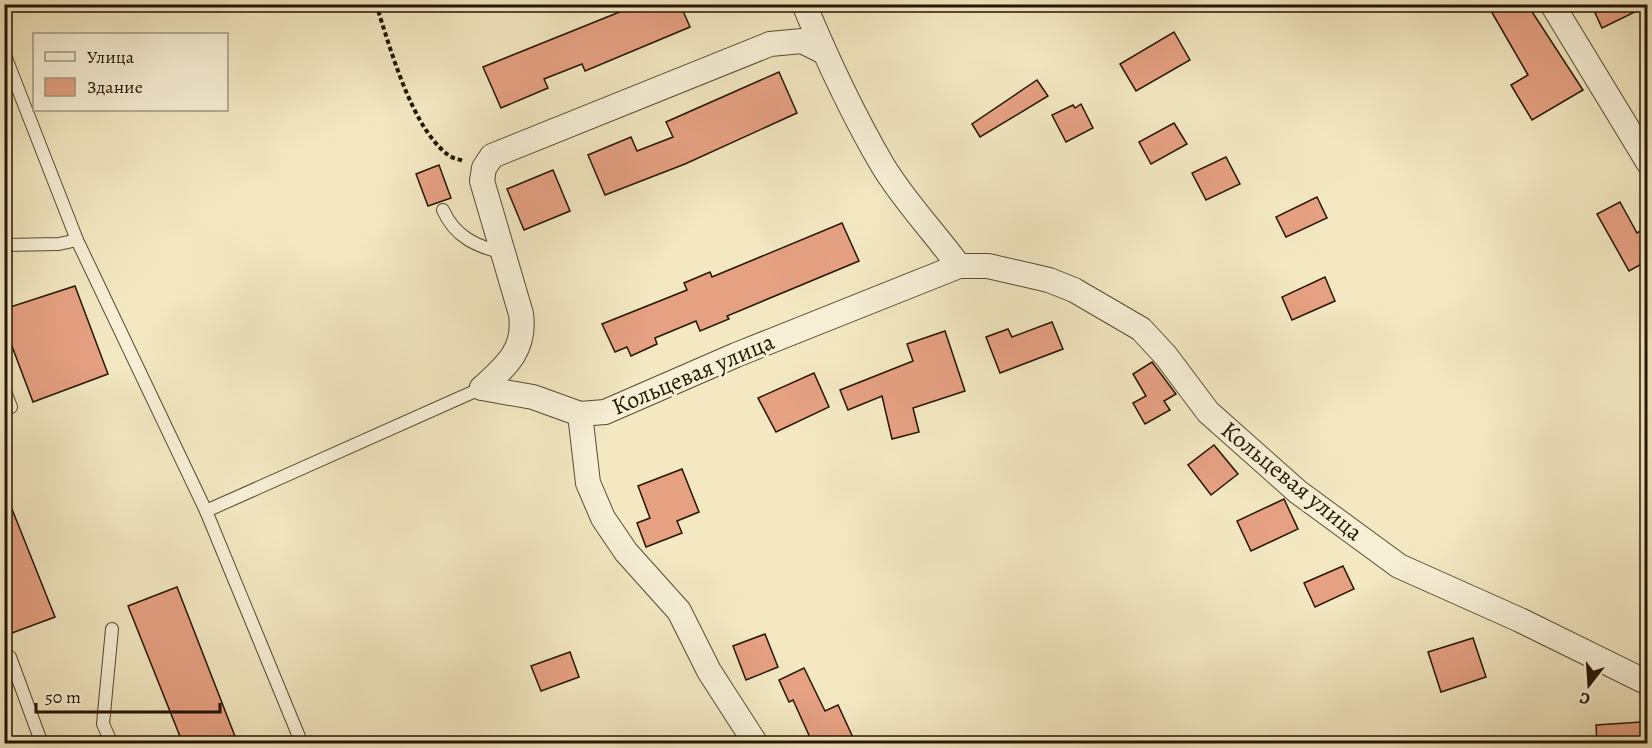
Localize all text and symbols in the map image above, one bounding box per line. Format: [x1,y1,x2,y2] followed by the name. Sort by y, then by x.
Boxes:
[33,33,228,111] legend
[87,45,135,69] text: Улица
[87,75,143,99] text: Здание
[607,325,779,423] street label: Кольцевая улица
[1215,414,1369,548] street label: Кольцевая улица
[1559,655,1619,715] north arrow
[36,676,220,714] scale bar
[45,685,81,709] text: 50 m
[1577,686,1593,710] text: С

